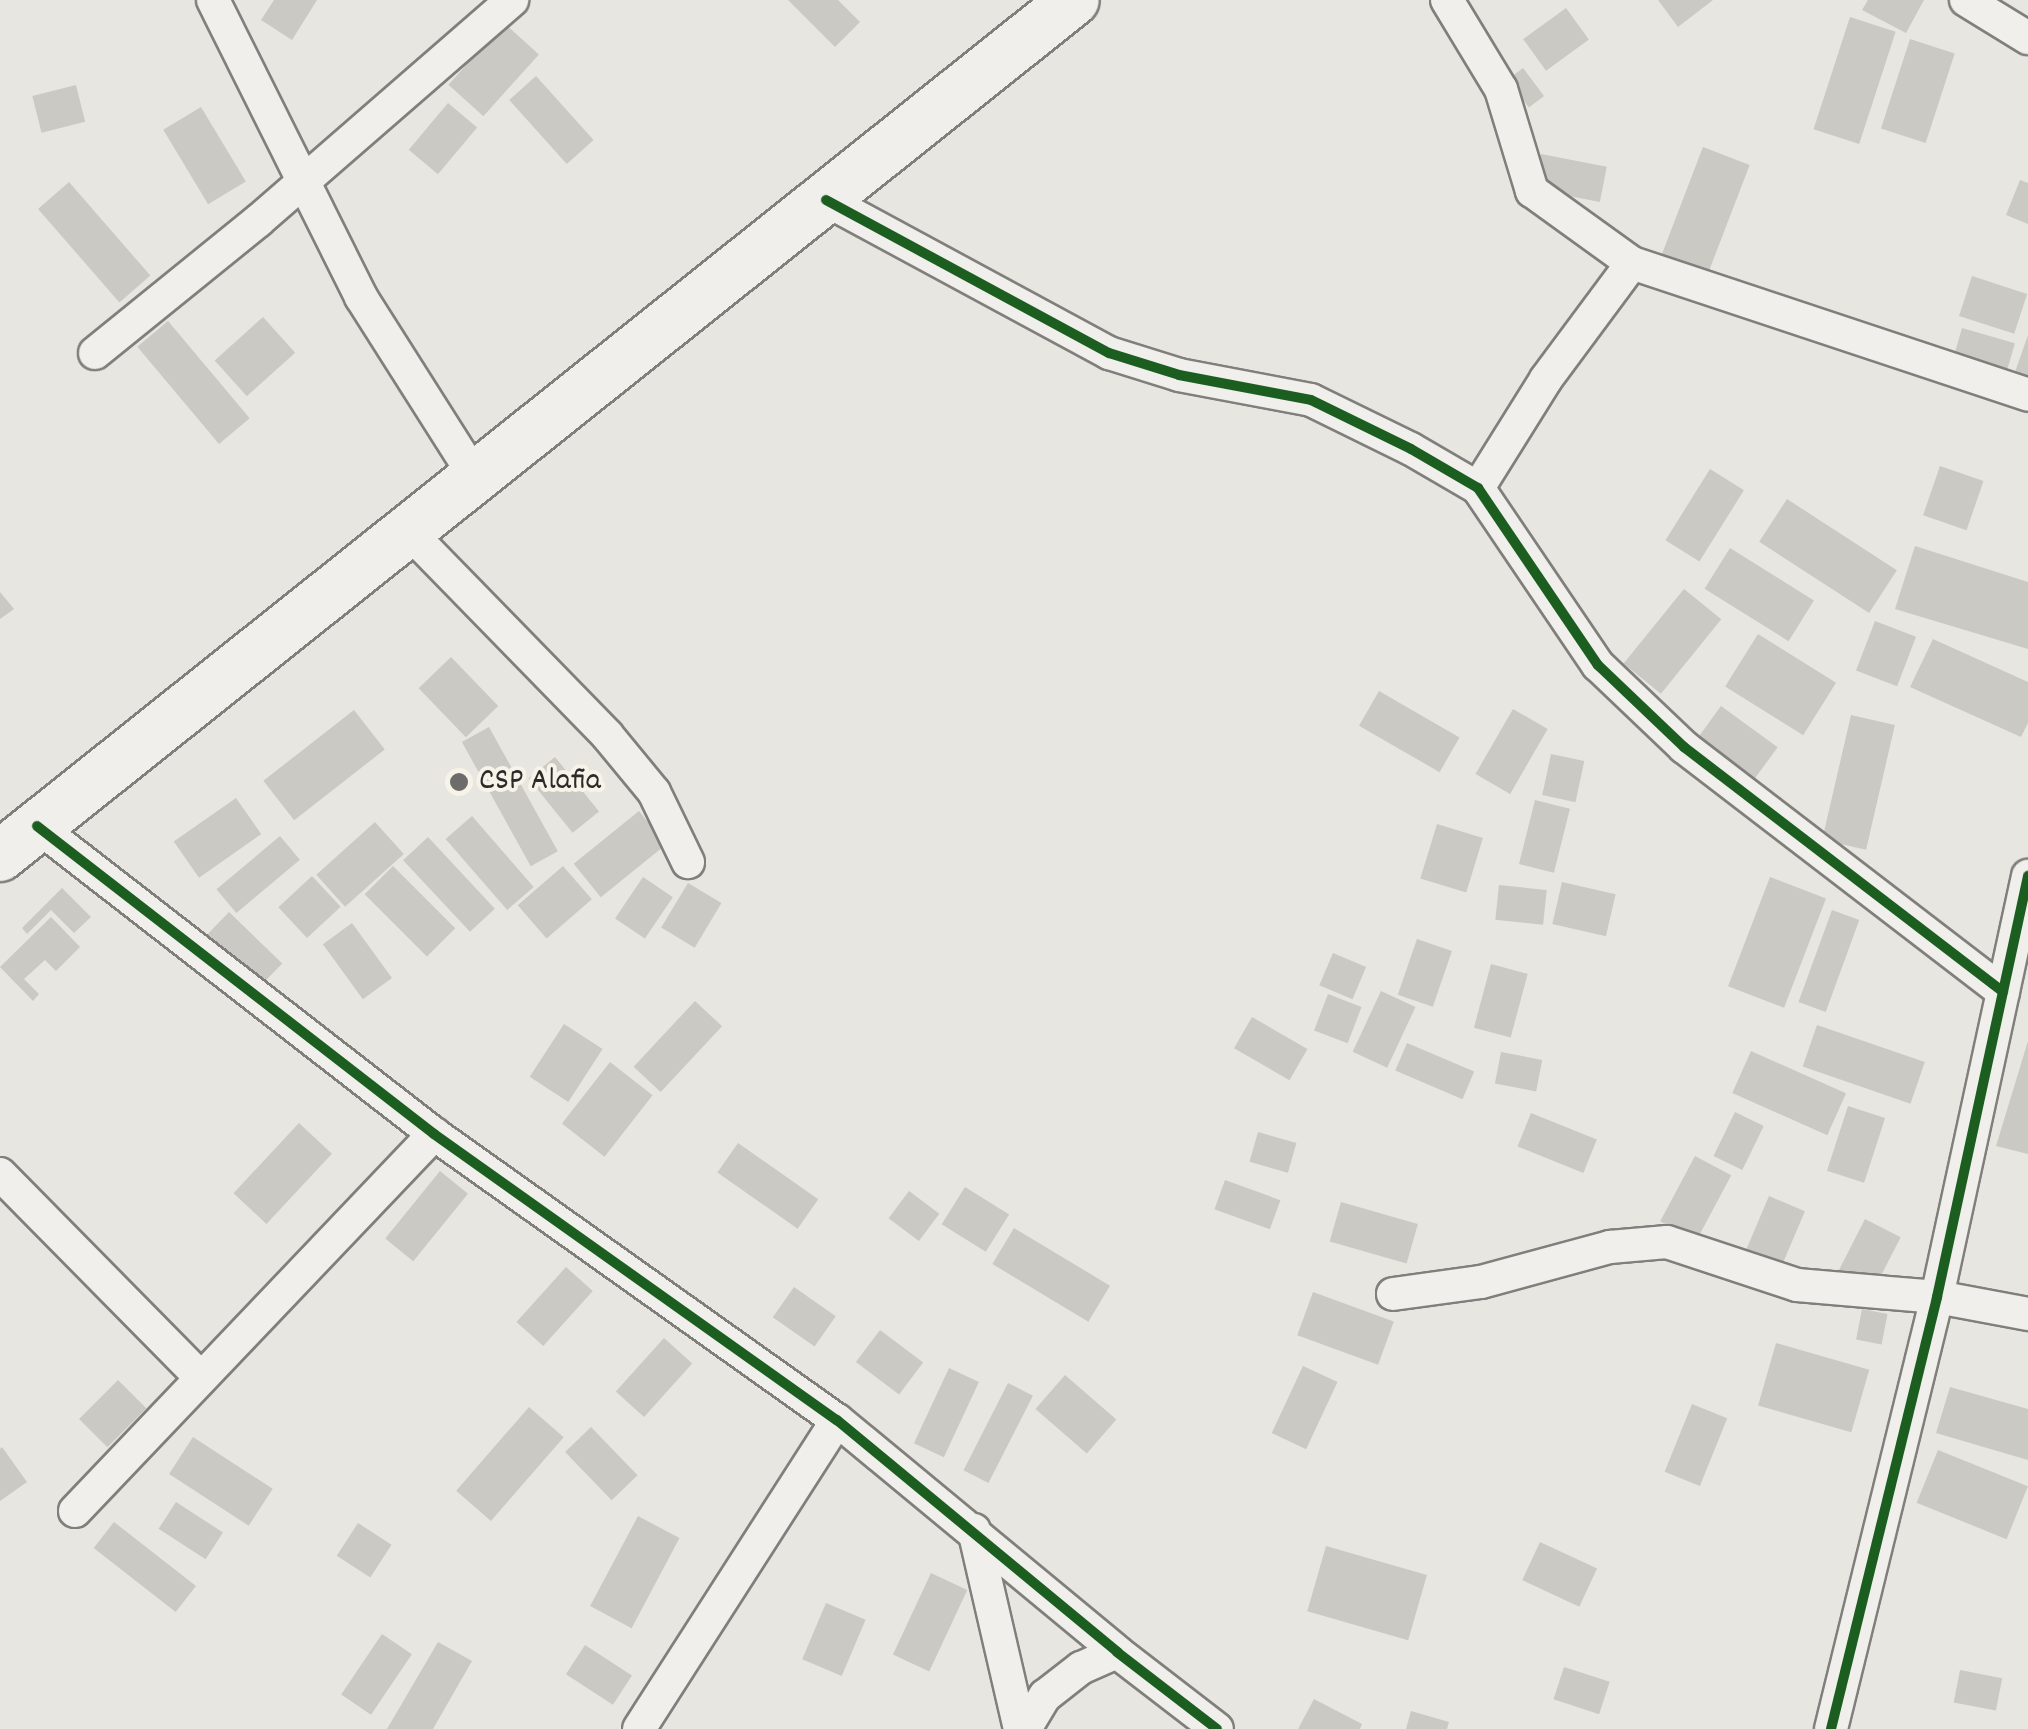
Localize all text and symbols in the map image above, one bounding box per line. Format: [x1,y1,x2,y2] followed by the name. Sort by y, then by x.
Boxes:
[479,763,601,801] place label: CSP Alafia
[448,771,470,793] marker: CSP Alafia

